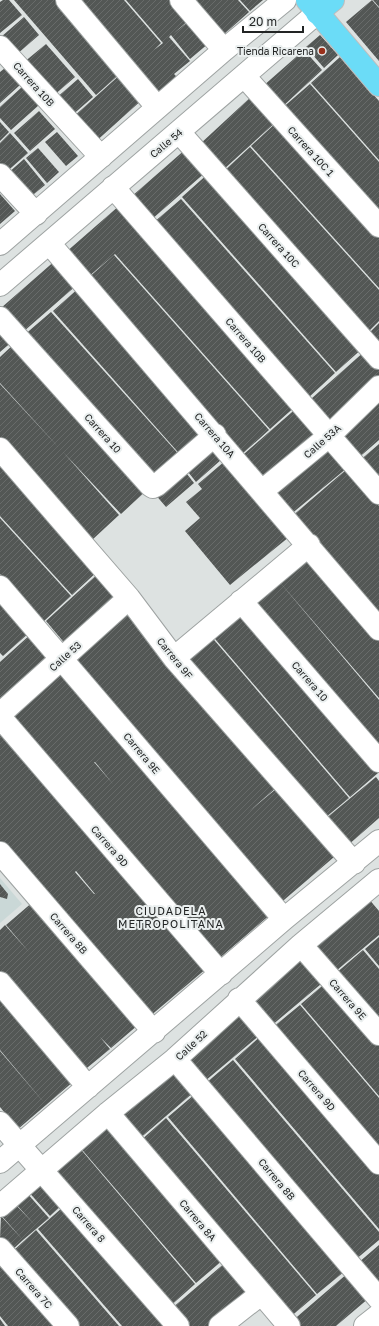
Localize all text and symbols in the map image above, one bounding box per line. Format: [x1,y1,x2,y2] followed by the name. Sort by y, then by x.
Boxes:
[243,8,303,34] scale bar
[249,14,277,29] text: 20 m
[237,45,314,57] place label: Tienda Ricarena
[317,46,327,56] marker: Tienda Ricarena
[11,59,57,109] street label: Carrera 10B
[285,124,337,179] street label: Carrera 10C 1
[147,126,185,160] street label: Calle 54
[256,220,302,270] street label: Carrera 10C
[223,315,269,365] street label: Carrera 10B
[192,410,238,460] street label: Carrera 10A
[82,411,124,455] street label: Carrera 10
[301,421,343,460] street label: Calle 53A
[155,635,195,681] street label: Carrera 9F
[47,638,84,673] street label: Calle 53
[289,659,331,703] street label: Carrera 10
[121,730,163,776] street label: Carrera 9E
[89,823,131,869] street label: Carrera 9D
[118,904,224,930] district label: CIUDADELA METROPOLITANA
[48,910,90,956] street label: Carrera 8B
[327,976,369,1022] street label: Carrera 9E
[173,1027,209,1063] street label: Calle 52
[296,1067,338,1113] street label: Carrera 9D
[256,1156,298,1203] street label: Carrera 8B
[177,1197,219,1244] street label: Carrera 8A
[70,1203,108,1245] street label: Carrera 8
[13,1265,55,1311] street label: Carrera 7C

